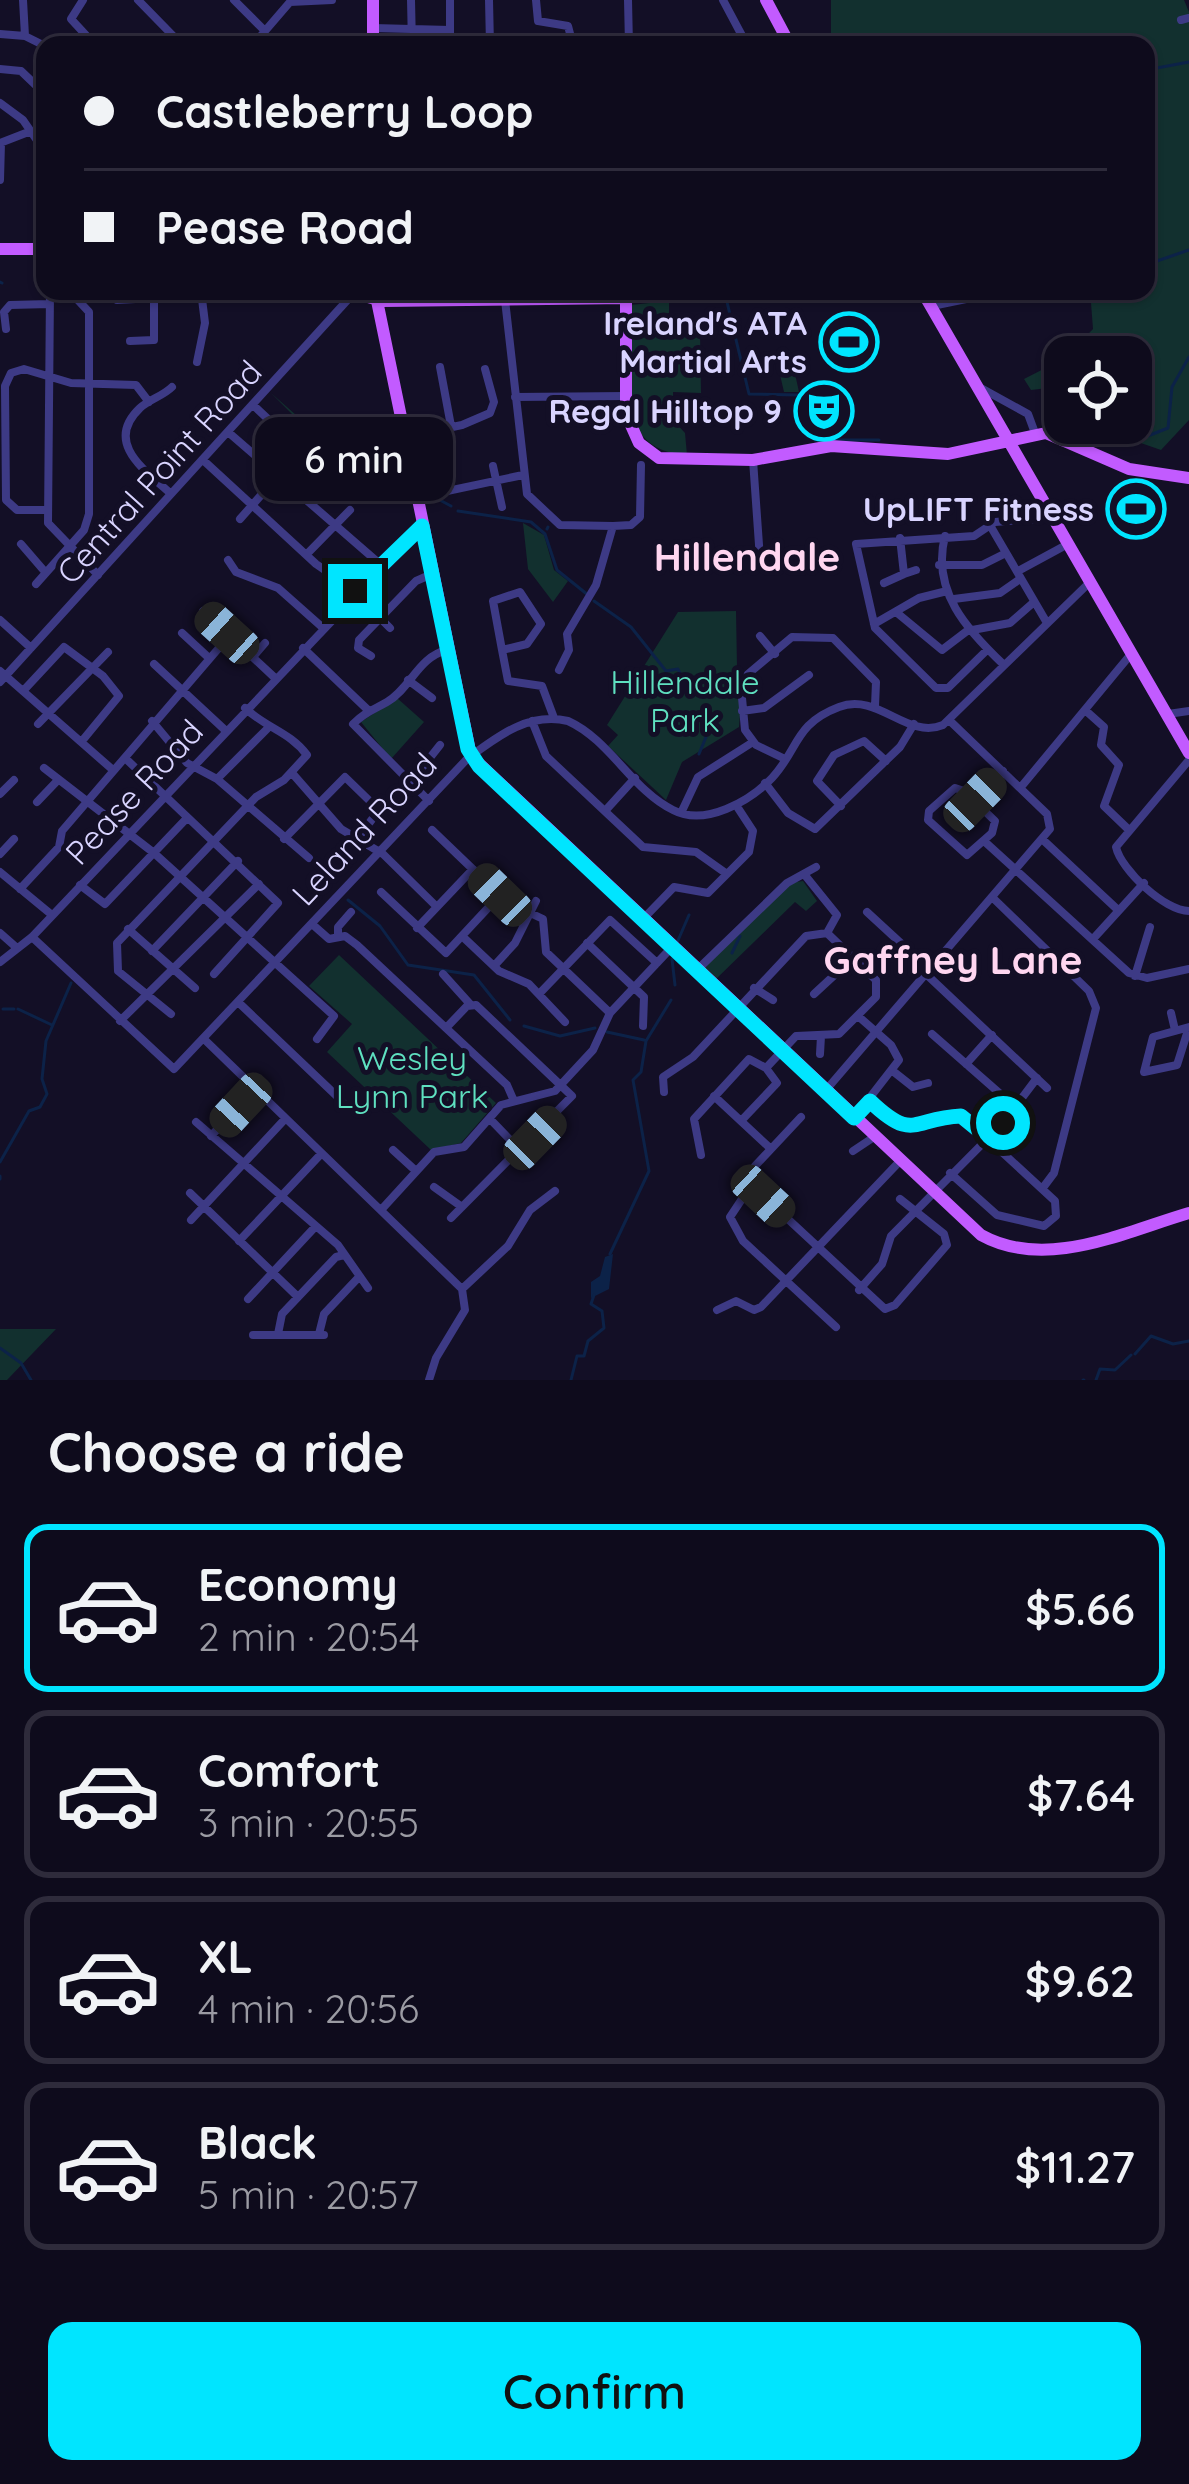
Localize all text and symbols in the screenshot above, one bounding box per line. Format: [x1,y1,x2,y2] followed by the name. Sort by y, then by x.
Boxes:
[156,83,533,139] text: Castleberry Loop
[156,199,414,255] text: Pease Road
[603,302,807,381] place label: Ireland's ATA Martial Arts
[818,311,880,373] sports icon: Ireland's ATA Martial Arts
[1044,336,1152,444] map controls
[1044,336,1152,444] button: locate
[47,351,270,592] street label: Central Point Road
[793,380,855,442] theatre icon: Regal Hilltop 9
[549,390,782,431] place label: Regal Hilltop 9
[256,417,454,501] callout: 6 min
[304,434,404,483] text: 6 min
[1105,478,1167,540] sports icon: UpLIFT Fitness
[863,488,1094,529] place label: UpLIFT Fitness
[654,532,840,581] district label: Hillendale
[328,564,382,618] route end
[188,596,266,670] car
[610,661,760,740] park label: Hillendale Park
[56,711,211,873] street label: Pease Road
[283,744,445,913] street label: Leland Road
[937,762,1013,838] car
[462,857,538,933] car
[824,935,1082,984] district label: Gaffney Lane
[336,1037,488,1116] park label: Wesley Lynn Park
[203,1066,279,1144] car
[976,1096,1030,1150] route start
[497,1100,573,1176] car
[724,1158,802,1234] car
[48,1418,405,1486] text: Choose a ride
[54,1554,162,1662] icon: car
[198,1556,398,1612] text: Economy
[1025,1580,1135,1636] text: $5.66
[198,1612,420,1661] text: 2 min · 20:54
[54,1740,162,1848] icon: car
[198,1742,380,1798] text: Comfort
[1027,1766,1135,1822] text: $7.64
[198,1798,419,1847] text: 3 min · 20:55
[54,1926,162,2034] icon: car
[198,1928,253,1984] text: XL
[1025,1952,1135,2008] text: $9.62
[198,1984,419,2033] text: 4 min · 20:56
[54,2112,162,2220] icon: car
[198,2114,317,2170] text: Black
[1015,2138,1135,2194] text: $11.27
[198,2170,419,2219] text: 5 min · 20:57
[48,2322,1141,2460] button: Confirm

